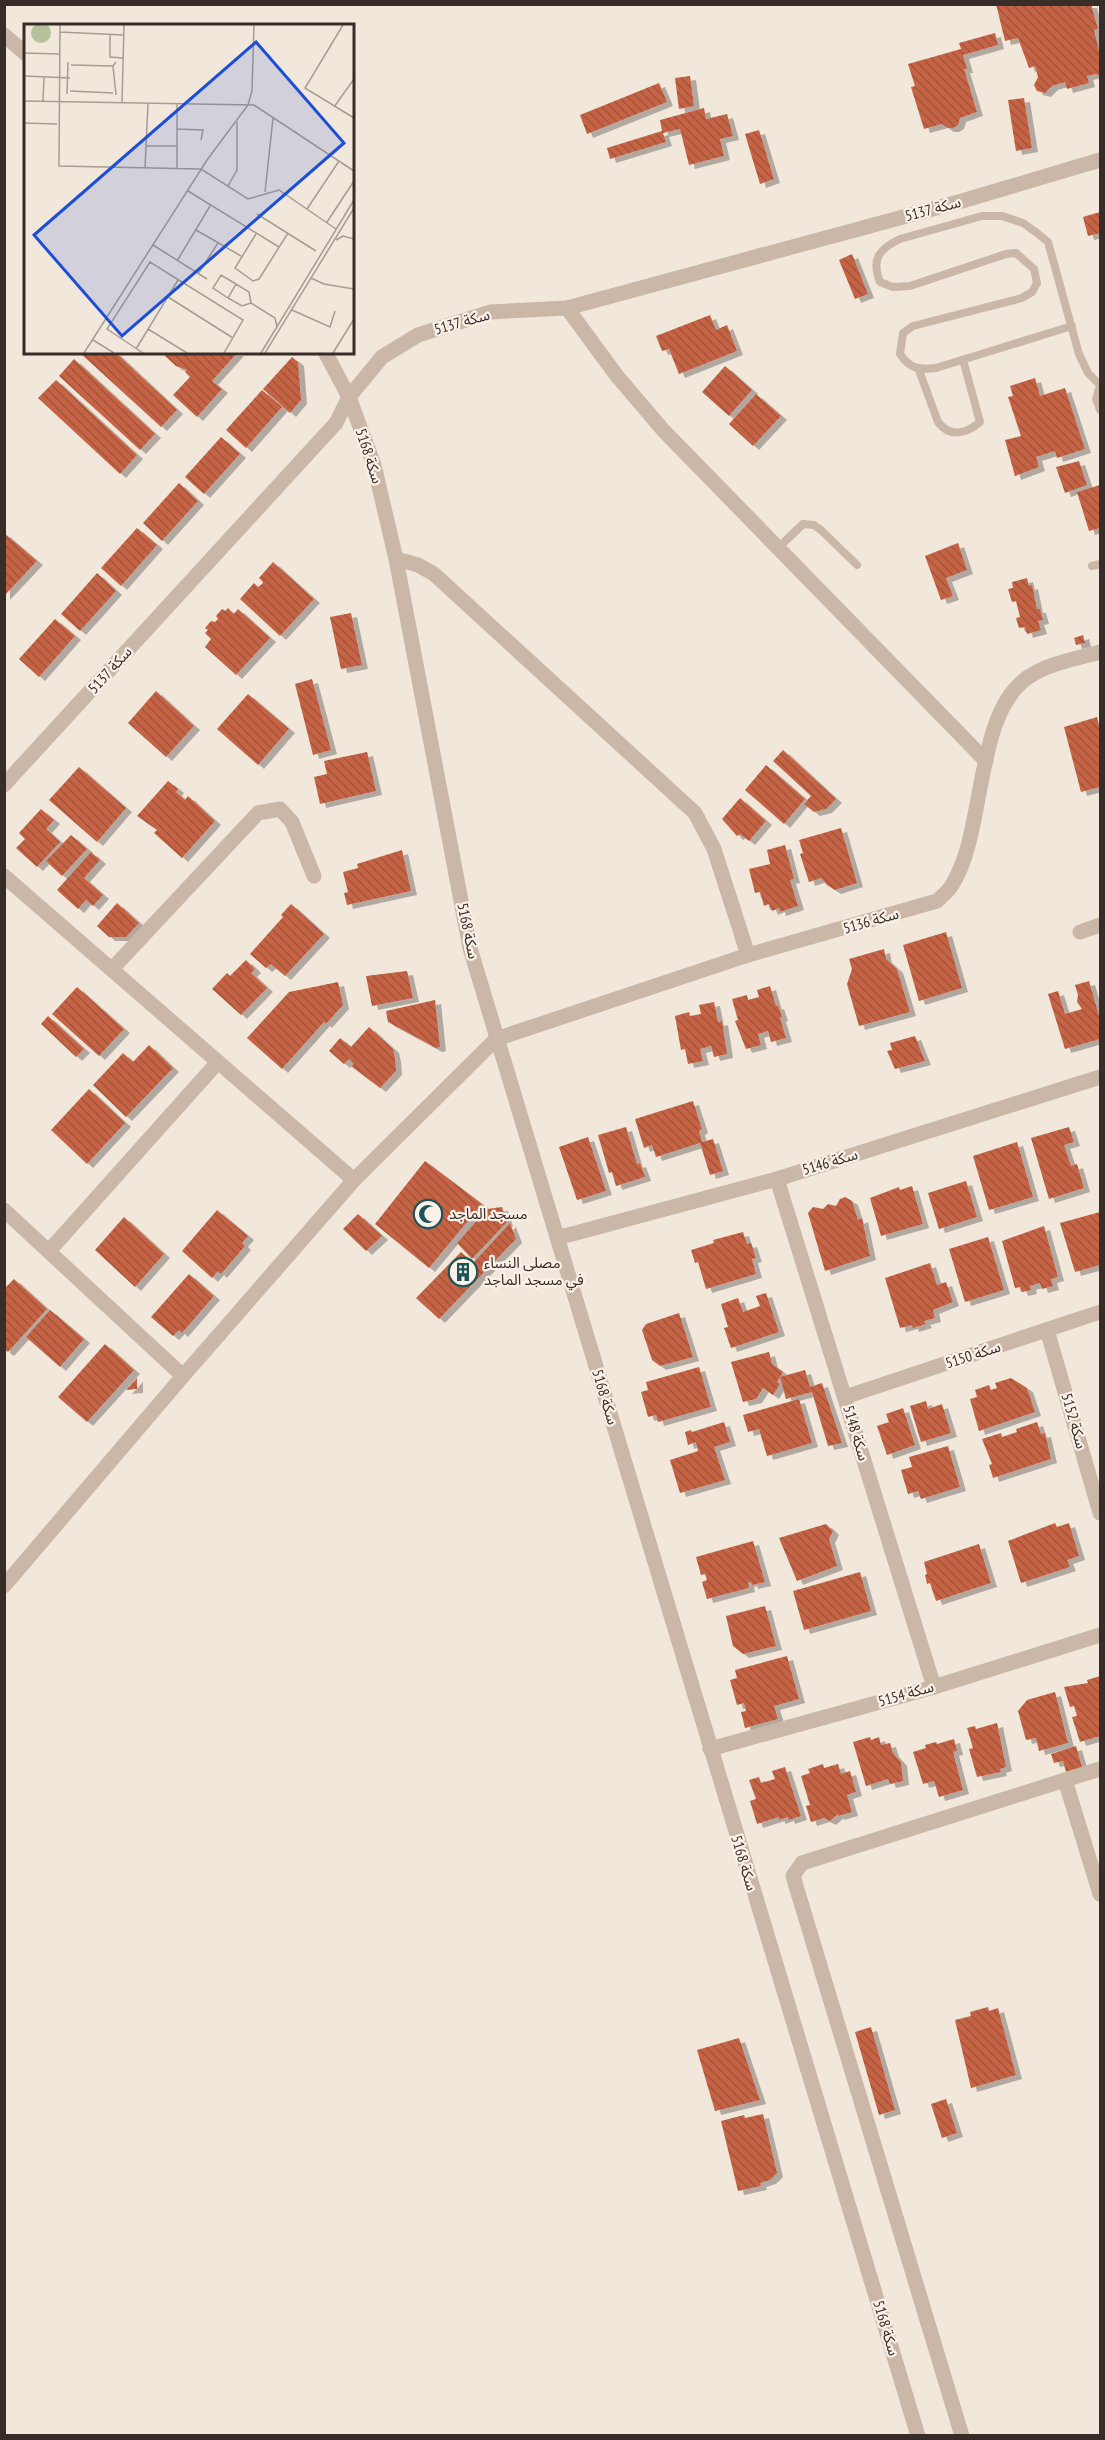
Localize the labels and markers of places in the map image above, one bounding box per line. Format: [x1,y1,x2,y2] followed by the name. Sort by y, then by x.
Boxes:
[412,1198,444,1230] mosque icon: مسجد الماجد
[449,1204,528,1223] place label: مسجد الماجد
[484,1253,584,1291] place label: مصلى النساء في مسجد الماجد
[447,1256,479,1288] building icon: مصلى النساء في مسجد الماجد

